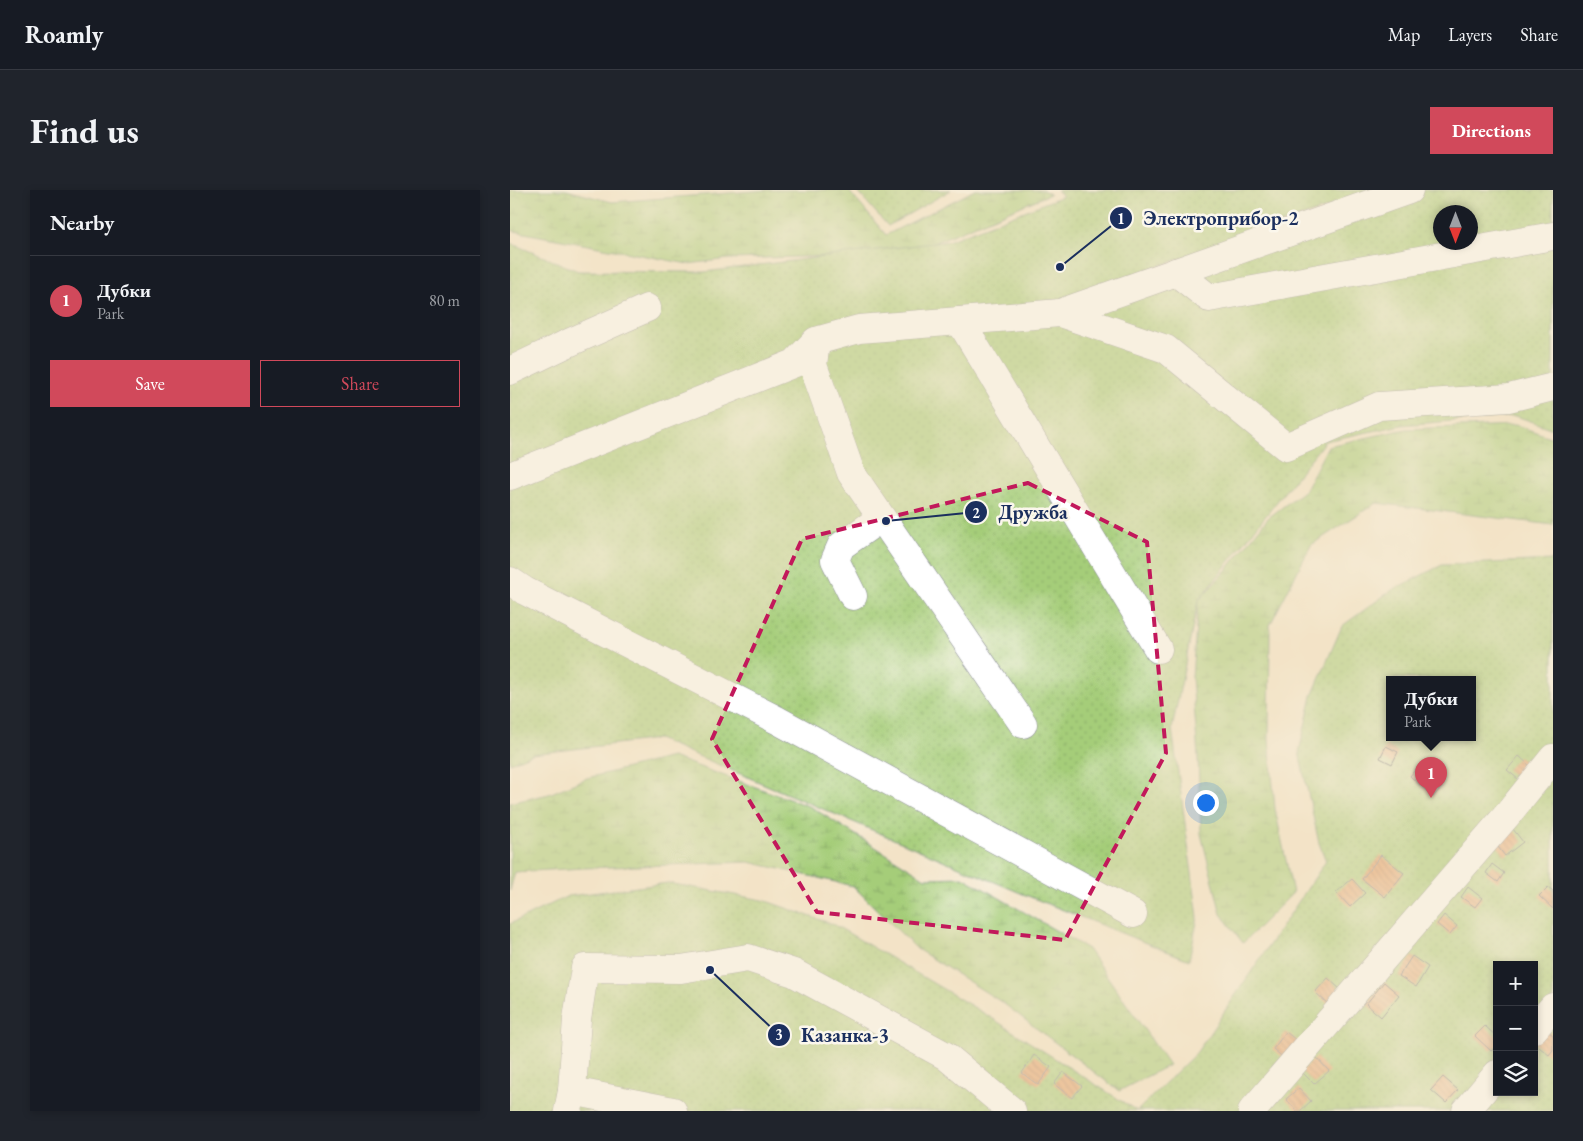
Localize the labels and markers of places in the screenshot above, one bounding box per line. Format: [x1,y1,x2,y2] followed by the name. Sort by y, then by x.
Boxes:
[1108,201,1309,236] callout: Электроприбор-2
[963,495,1078,530] callout: Дружба
[1415,757,1447,798] pin: 1
[766,1017,899,1052] callout: Казанка-3

